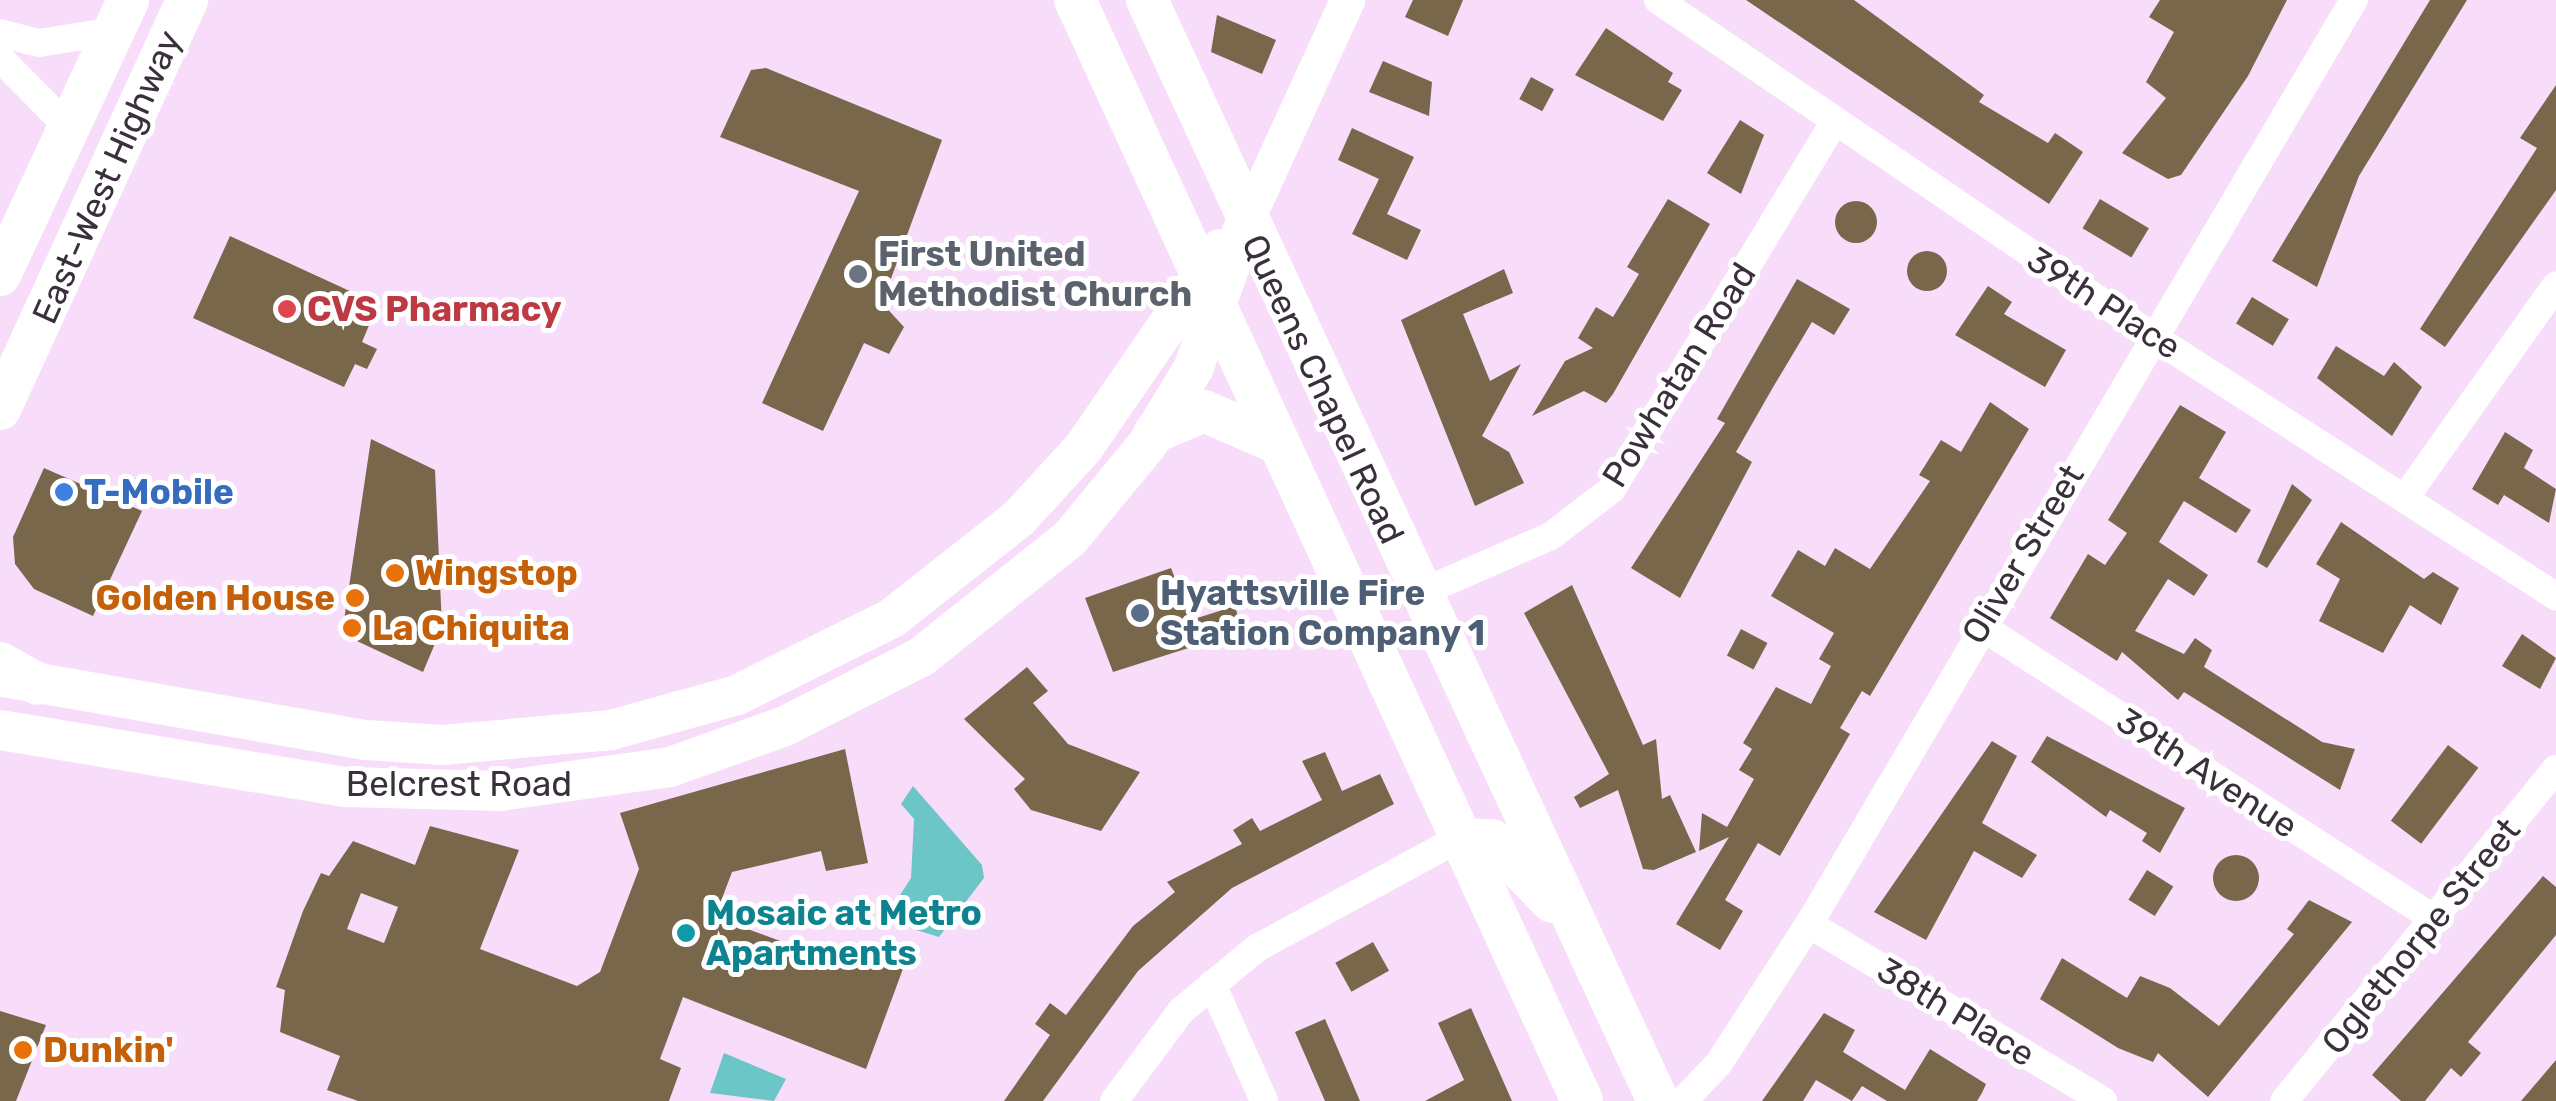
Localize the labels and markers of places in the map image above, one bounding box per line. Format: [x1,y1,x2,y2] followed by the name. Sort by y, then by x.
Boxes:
[878,233,1192,315] place label: First United Methodist Church
[847,263,869,285] marker: First United Methodist Church
[307,288,562,330] place label: CVS Pharmacy
[276,298,298,320] marker: CVS Pharmacy
[84,471,234,513] place label: T-Mobile
[53,481,75,503] marker: T-Mobile
[415,552,578,594] place label: Wingstop
[384,562,406,584] marker: Wingstop
[1160,572,1486,654] place label: Hyattsville Fire Station Company 1
[96,577,335,619] place label: Golden House
[344,587,366,609] marker: Golden House
[1129,602,1151,624] marker: Hyattsville Fire Station Company 1
[372,607,570,649] place label: La Chiquita
[341,617,363,639] marker: La Chiquita
[706,892,982,974] place label: Mosaic at Metro Apartments
[675,922,697,944] marker: Mosaic at Metro Apartments
[43,1029,174,1071] place label: Dunkin'
[12,1039,34,1061] marker: Dunkin'

